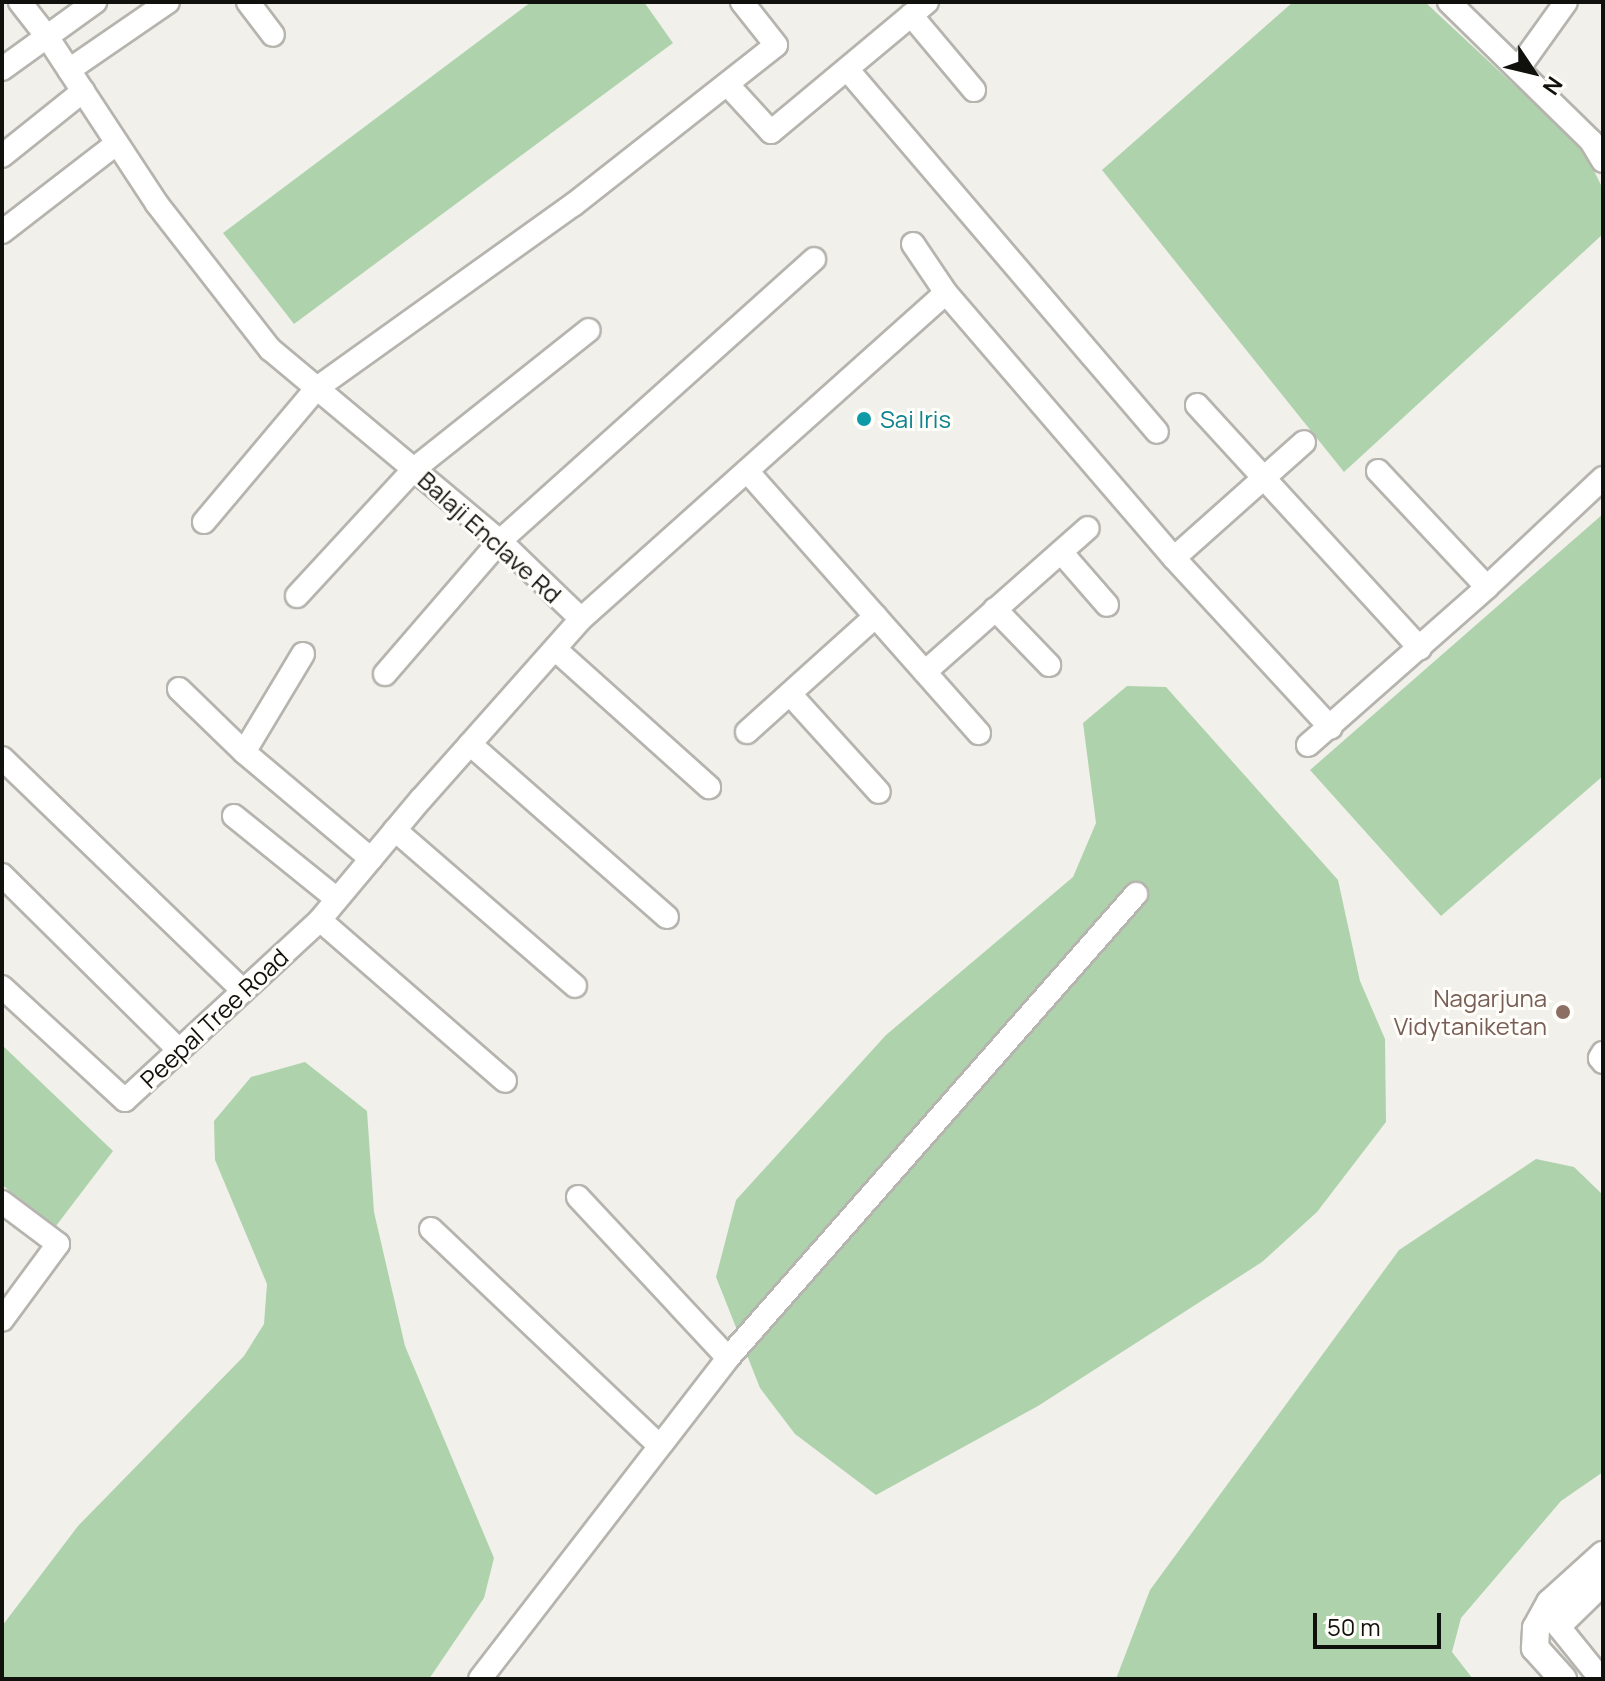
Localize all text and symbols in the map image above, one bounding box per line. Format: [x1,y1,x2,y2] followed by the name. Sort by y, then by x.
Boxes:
[1493,32,1573,112] north arrow
[1536,71,1569,101] text: N
[880,405,951,433] place label: Sai Iris
[855,410,873,428] marker: Sai Iris
[413,465,567,609] street label: Balaji Enclave Rd
[134,942,294,1094] street label: Peepal Tree Road
[1394,984,1547,1040] place label: Nagarjuna Vidytaniketan
[1554,1003,1572,1021] marker: Nagarjuna Vidytaniketan
[1317,1597,1445,1647] scale bar
[1327,1610,1381,1643] text: 50 m

